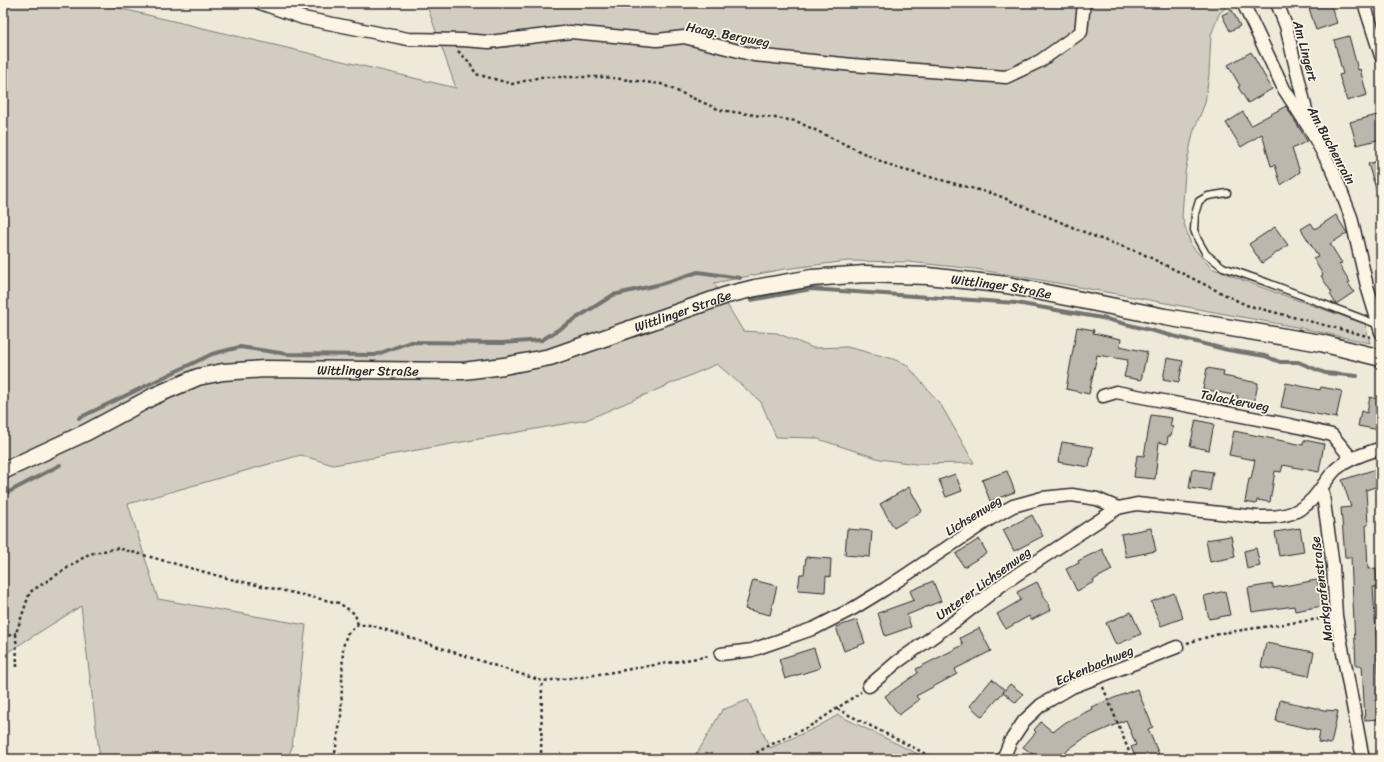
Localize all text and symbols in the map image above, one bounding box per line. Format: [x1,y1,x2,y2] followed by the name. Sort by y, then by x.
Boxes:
[684,15,772,54] street label: Haag. Bergweg
[1286,17,1325,85] street label: Am Lingert
[1301,101,1362,189] street label: Am Buchenrain
[950,268,1054,306] street label: Wittlinger Straße
[631,283,734,339] street label: Wittlinger Straße
[317,359,419,383] street label: Wittlinger Straße
[1198,383,1272,419] street label: Talackerweg
[940,489,1007,542] street label: Lichsenweg
[1304,535,1339,643] street label: Markgrafenstraße
[931,540,1036,626] street label: Unterer Lichsenweg
[1051,638,1137,692] street label: Eckenbachweg

